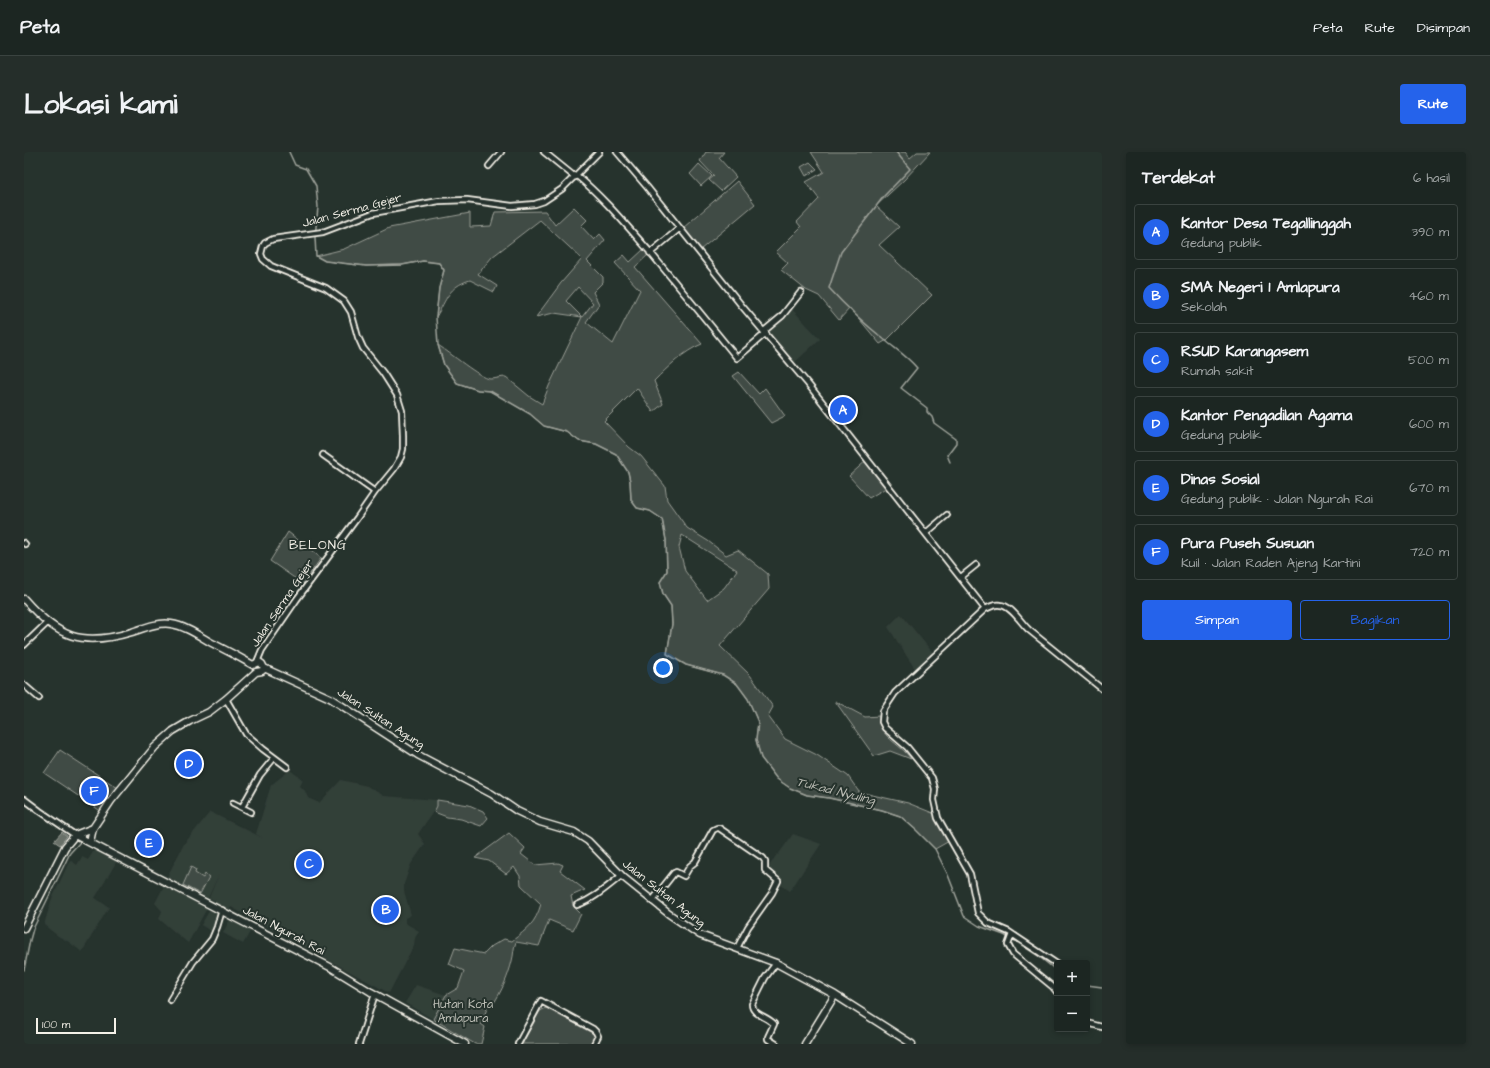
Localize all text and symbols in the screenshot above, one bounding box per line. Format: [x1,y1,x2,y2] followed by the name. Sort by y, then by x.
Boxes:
[20,14,60,41] text: Peta
[1313,18,1343,38] text: Peta
[1365,18,1395,38] text: Rute
[1417,18,1470,38] text: Disimpan
[1400,84,1466,124] button: Rute
[24,85,178,124] text: Lokasi kami
[1142,166,1215,190] text: Terdekat
[1413,169,1450,187] text: 6 hasil
[300,189,404,232] street label: Jalan Serma Gejer
[1181,213,1351,234] text: Kantor Desa Tegallinggah
[1152,223,1160,241] text: A
[1411,223,1449,241] text: 390 m
[1181,234,1262,252] text: Gedung publik
[1181,277,1340,298] text: SMA Negeri 1 Amlapura
[1151,287,1161,305] text: B
[1408,287,1449,305] text: 460 m
[1181,298,1227,316] text: Sekolah
[1181,341,1308,362] text: RSUD Karangasem
[1151,351,1161,369] text: C
[1408,351,1449,369] text: 500 m
[1181,362,1254,380] text: Rumah sakit
[830,395,856,425] pin: A
[1181,405,1352,426] text: Kantor Pengadilan Agama
[1152,415,1160,433] text: D
[1409,415,1449,433] text: 600 m
[1181,426,1262,444] text: Gedung publik
[1181,469,1260,490] text: Dinas Sosial
[1152,479,1160,497] text: E
[1409,479,1449,497] text: 670 m
[1181,490,1373,508] text: Gedung publik · Jalan Ngurah Rai
[1181,533,1314,554] text: Pura Puseh Susuan
[289,536,347,554] district label: BELONG
[1151,543,1161,561] text: F
[1410,543,1449,561] text: 720 m
[1181,554,1360,572] text: Kuil · Jalan Raden Ajeng Kartini
[247,556,318,650] street label: Jalan Serma Gejer
[1142,600,1292,640] button: Simpan
[1300,600,1450,640] button: Bagikan
[653,658,673,678] your location
[333,684,428,754] street label: Jalan Sultan Agung
[176,749,202,779] pin: D
[794,773,878,811] water label: Tukad Nyuling
[81,776,107,806] pin: F
[136,828,162,858] pin: E
[296,849,322,879] pin: C
[618,856,709,932] street label: Jalan Sultan Agung
[373,895,399,925] pin: B
[239,902,328,960] street label: Jalan Ngurah Rai
[1054,960,1090,1032] map controls
[1054,960,1090,996] button: +
[433,996,493,1027] park label: Hutan Kota Amlapura
[1054,996,1090,1032] button: −
[36,1016,116,1035] scale bar
[42,1017,70,1032] text: 100 m

